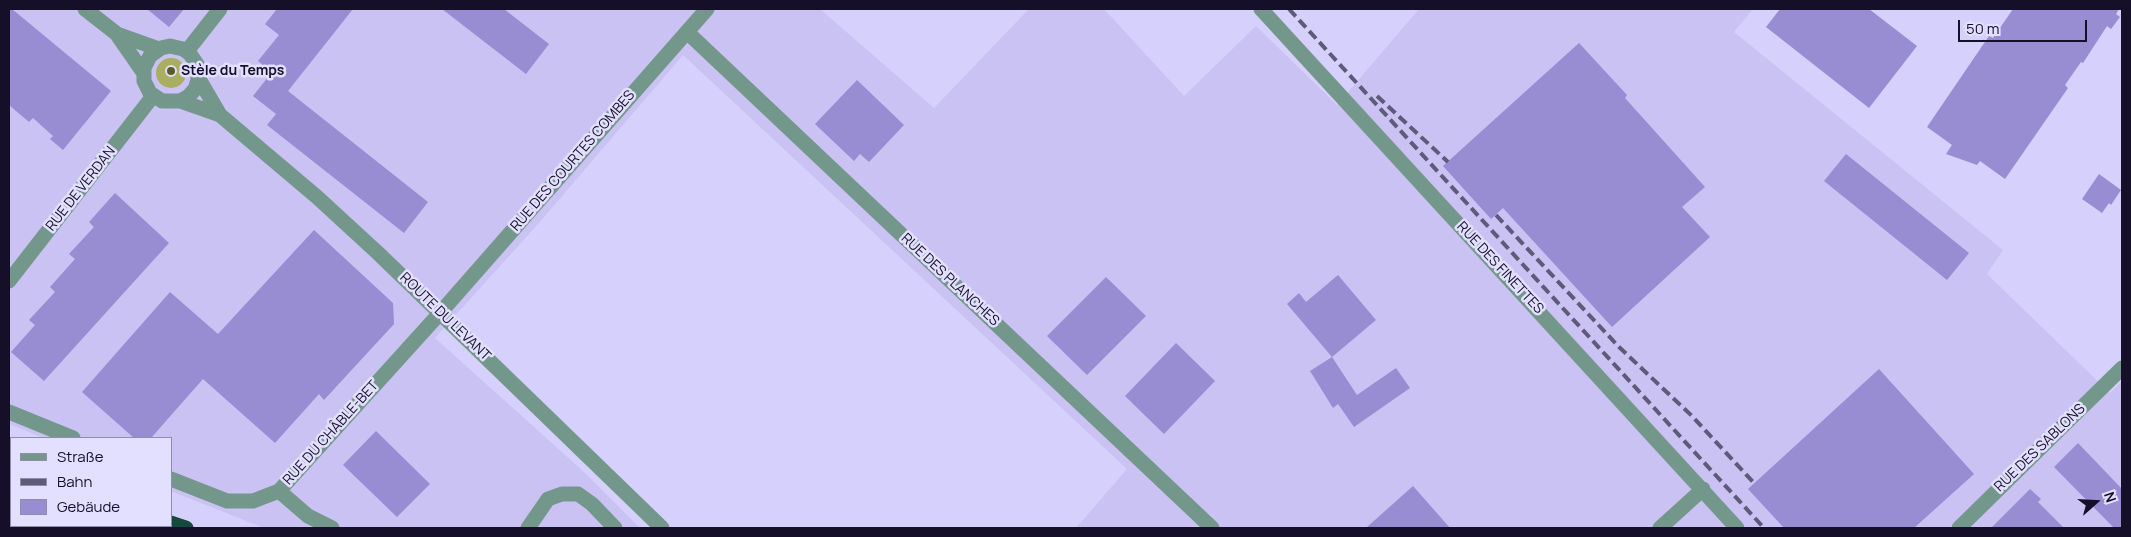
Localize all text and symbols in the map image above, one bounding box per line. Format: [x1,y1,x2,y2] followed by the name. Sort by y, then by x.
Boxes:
[1961,10,2090,42] scale bar
[1966,18,2000,39] text: 50 m
[181,63,284,79] place label: Stèle du Temps
[165,65,177,77] marker: Stèle du Temps
[507,87,639,235] street label: RUE DES COURTES COMBES
[43,143,119,235] street label: RUE DE VERDAN
[1453,219,1547,317] street label: RUE DES FINETTES
[898,230,1002,330] street label: RUE DES PLANCHES
[396,270,494,364] street label: ROUTE DU LEVANT
[280,377,382,489] street label: RUE DU CHÂBLE-BET
[1991,401,2089,495] street label: RUE DES SABLONS
[10,437,172,527] legend
[57,446,103,467] text: Straße
[57,471,92,492] text: Bahn
[2071,477,2121,527] north arrow
[2100,489,2121,505] text: N
[57,496,120,517] text: Gebäude

